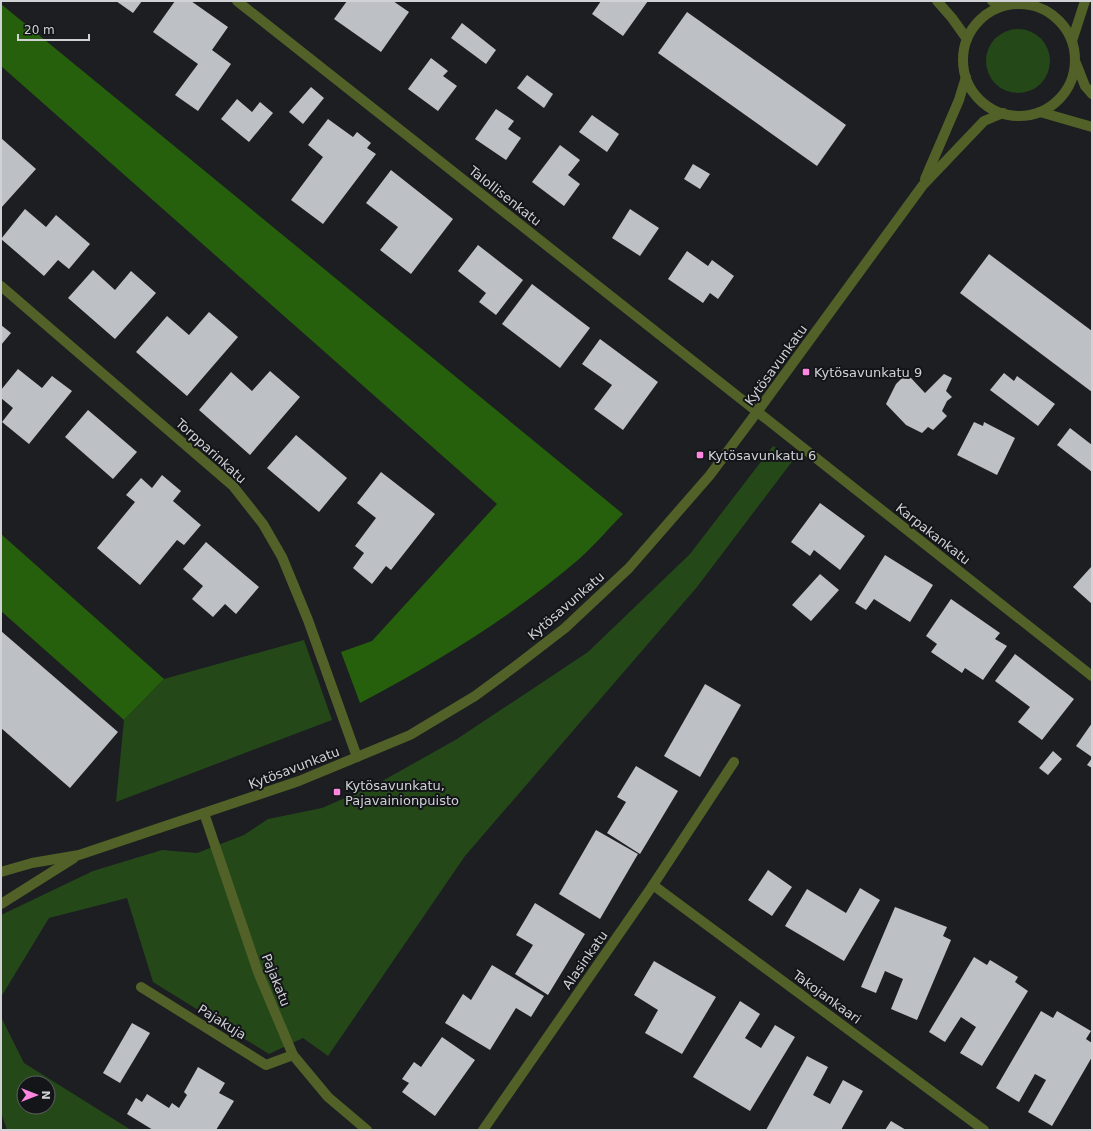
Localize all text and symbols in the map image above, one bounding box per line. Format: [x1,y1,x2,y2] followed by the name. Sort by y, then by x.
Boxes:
[18,16,89,42] scale bar
[24,23,55,37] text: 20 m
[465,162,544,229] street label: Talollisenkatu
[742,322,810,408] street label: Kytösavunkatu
[814,365,922,380] place label: Kytösavunkatu 9
[801,367,811,377] marker: Kytösavunkatu 9
[172,415,249,486] street label: Torpparinkatu
[708,448,816,463] place label: Kytösavunkatu 6
[695,450,705,460] marker: Kytösavunkatu 6
[893,500,973,568] street label: Karpakankatu
[525,569,607,643] street label: Kytösavunkatu
[247,744,341,792] street label: Kytösavunkatu
[345,778,459,808] place label: Kytösavunkatu, Pajavainionpuisto
[332,787,342,797] marker: Kytösavunkatu, Pajavainionpuisto
[559,928,611,992] street label: Alasinkatu
[259,952,293,1008] street label: Pajakatu
[789,967,864,1027] street label: Takojankaari
[195,1001,249,1043] street label: Pajakuja
[16,1075,56,1115] north arrow
[39,1090,52,1100] text: N

